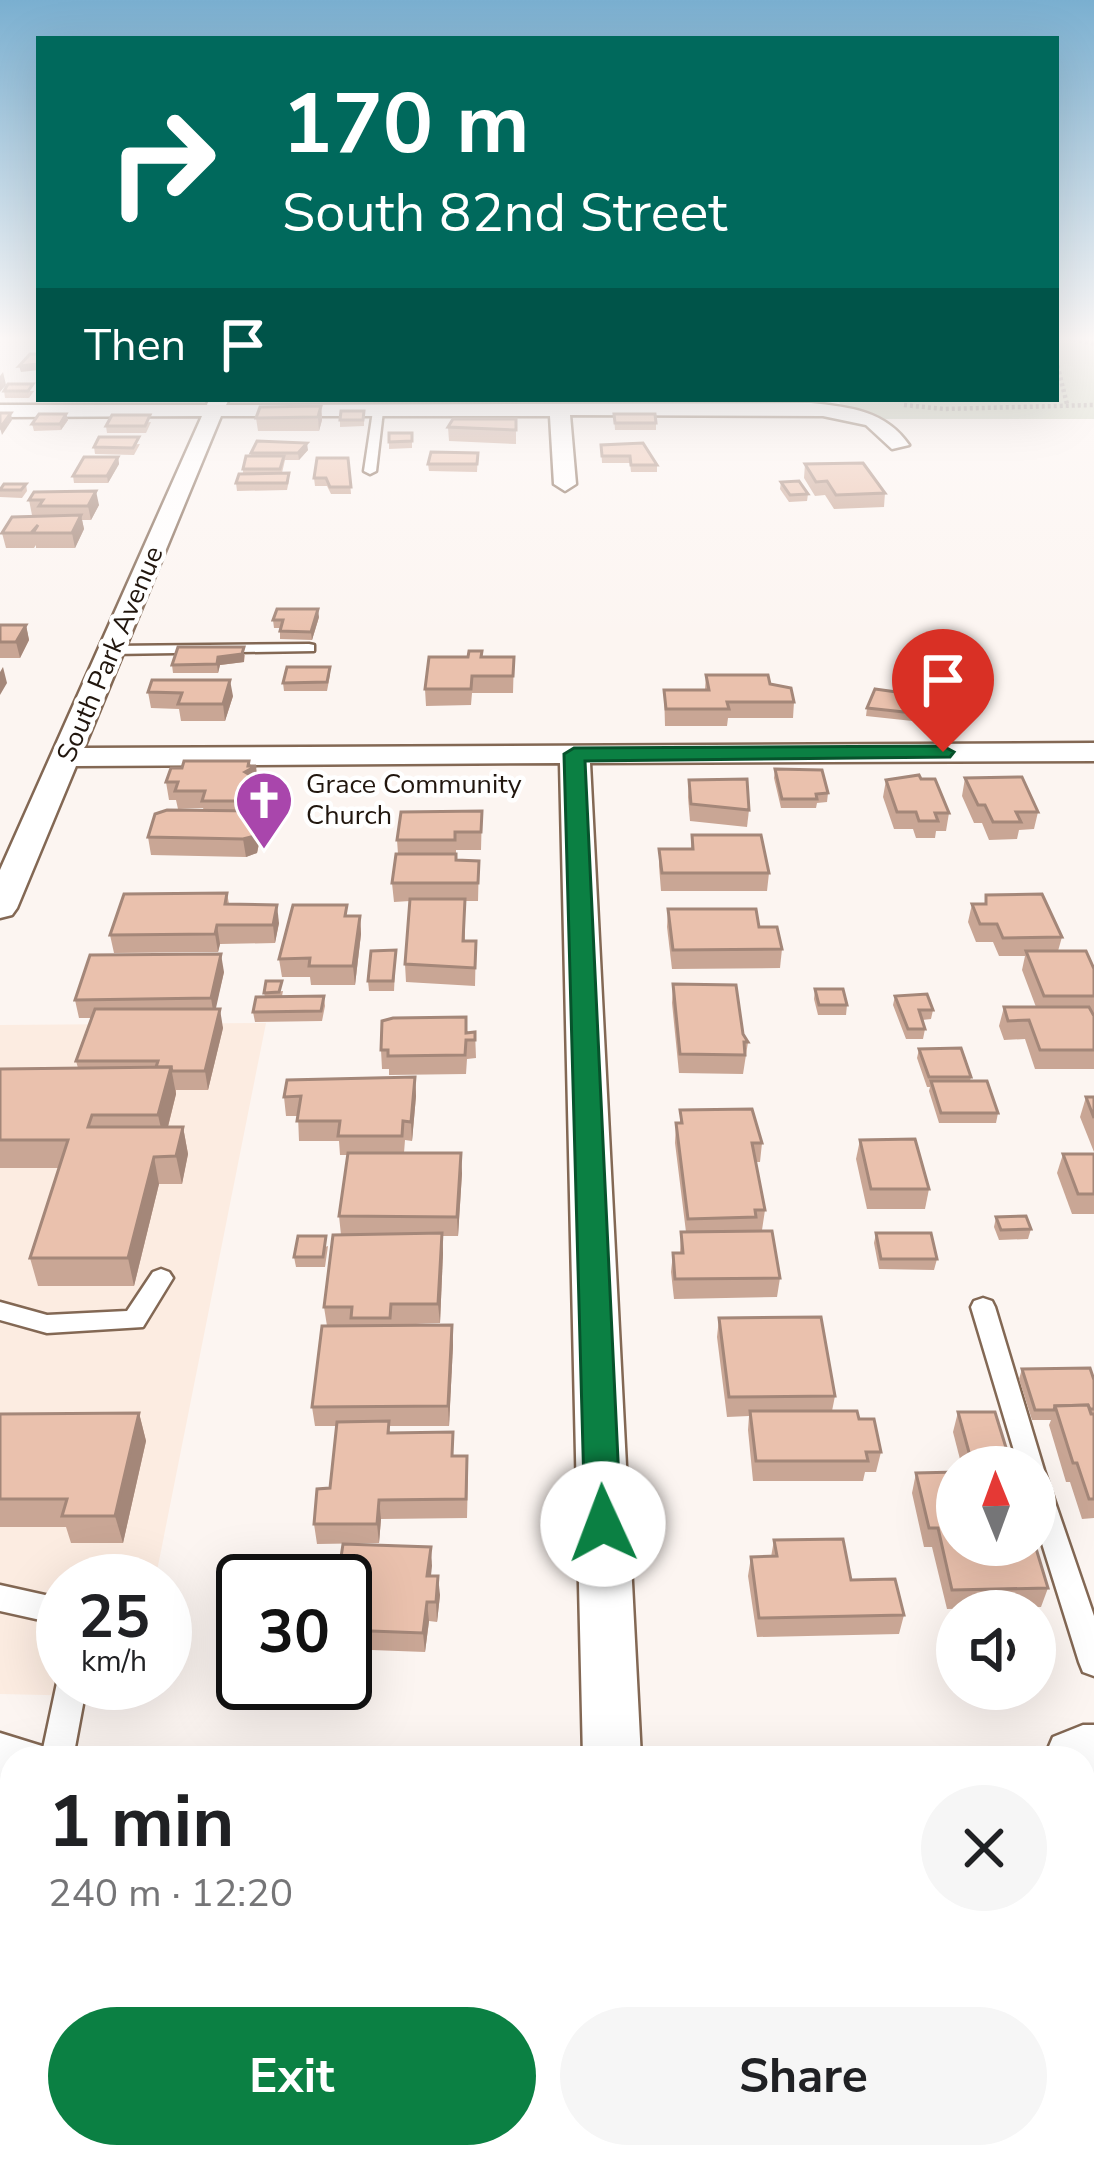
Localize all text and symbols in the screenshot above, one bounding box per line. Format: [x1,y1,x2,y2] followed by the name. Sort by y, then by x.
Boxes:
[282,67,530,182] text: 170 m
[84,84,240,240] icon: right
[282,176,727,250] text: South 82nd Street
[210,312,276,378] icon: arrive
[84,315,186,376] text: Then
[48,541,173,768] street label: South Park Avenue
[892,629,994,752] pin
[910,647,976,713] icon: arrive
[306,766,522,834] place label: Grace Community Church
[233,769,295,851] church icon: Grace Community Church
[936,1446,1056,1566] north arrow
[936,1446,1056,1710] map controls
[540,1461,666,1587] position arrow
[216,1554,372,1710] speed limit sign: 30
[78,1576,150,1658] text: 25
[936,1590,1056,1710] button: sound
[81,1641,147,1682] text: km/h
[48,1773,234,1871] text: 1 min
[921,1785,1047,1911] button: close
[48,1867,293,1920] text: 240 m · 12:20
[48,2007,536,2145] button: Exit
[560,2007,1047,2145] button: Share

